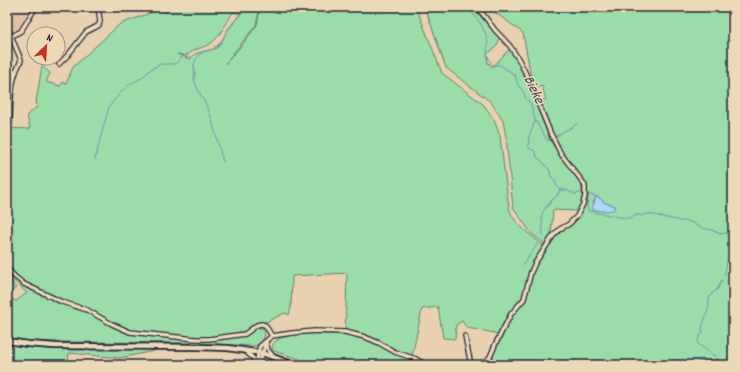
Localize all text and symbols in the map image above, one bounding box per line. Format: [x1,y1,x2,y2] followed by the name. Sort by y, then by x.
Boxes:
[26,26,66,66] north arrow
[44,30,56,47] text: N
[517,72,550,109] water label: Bieke

